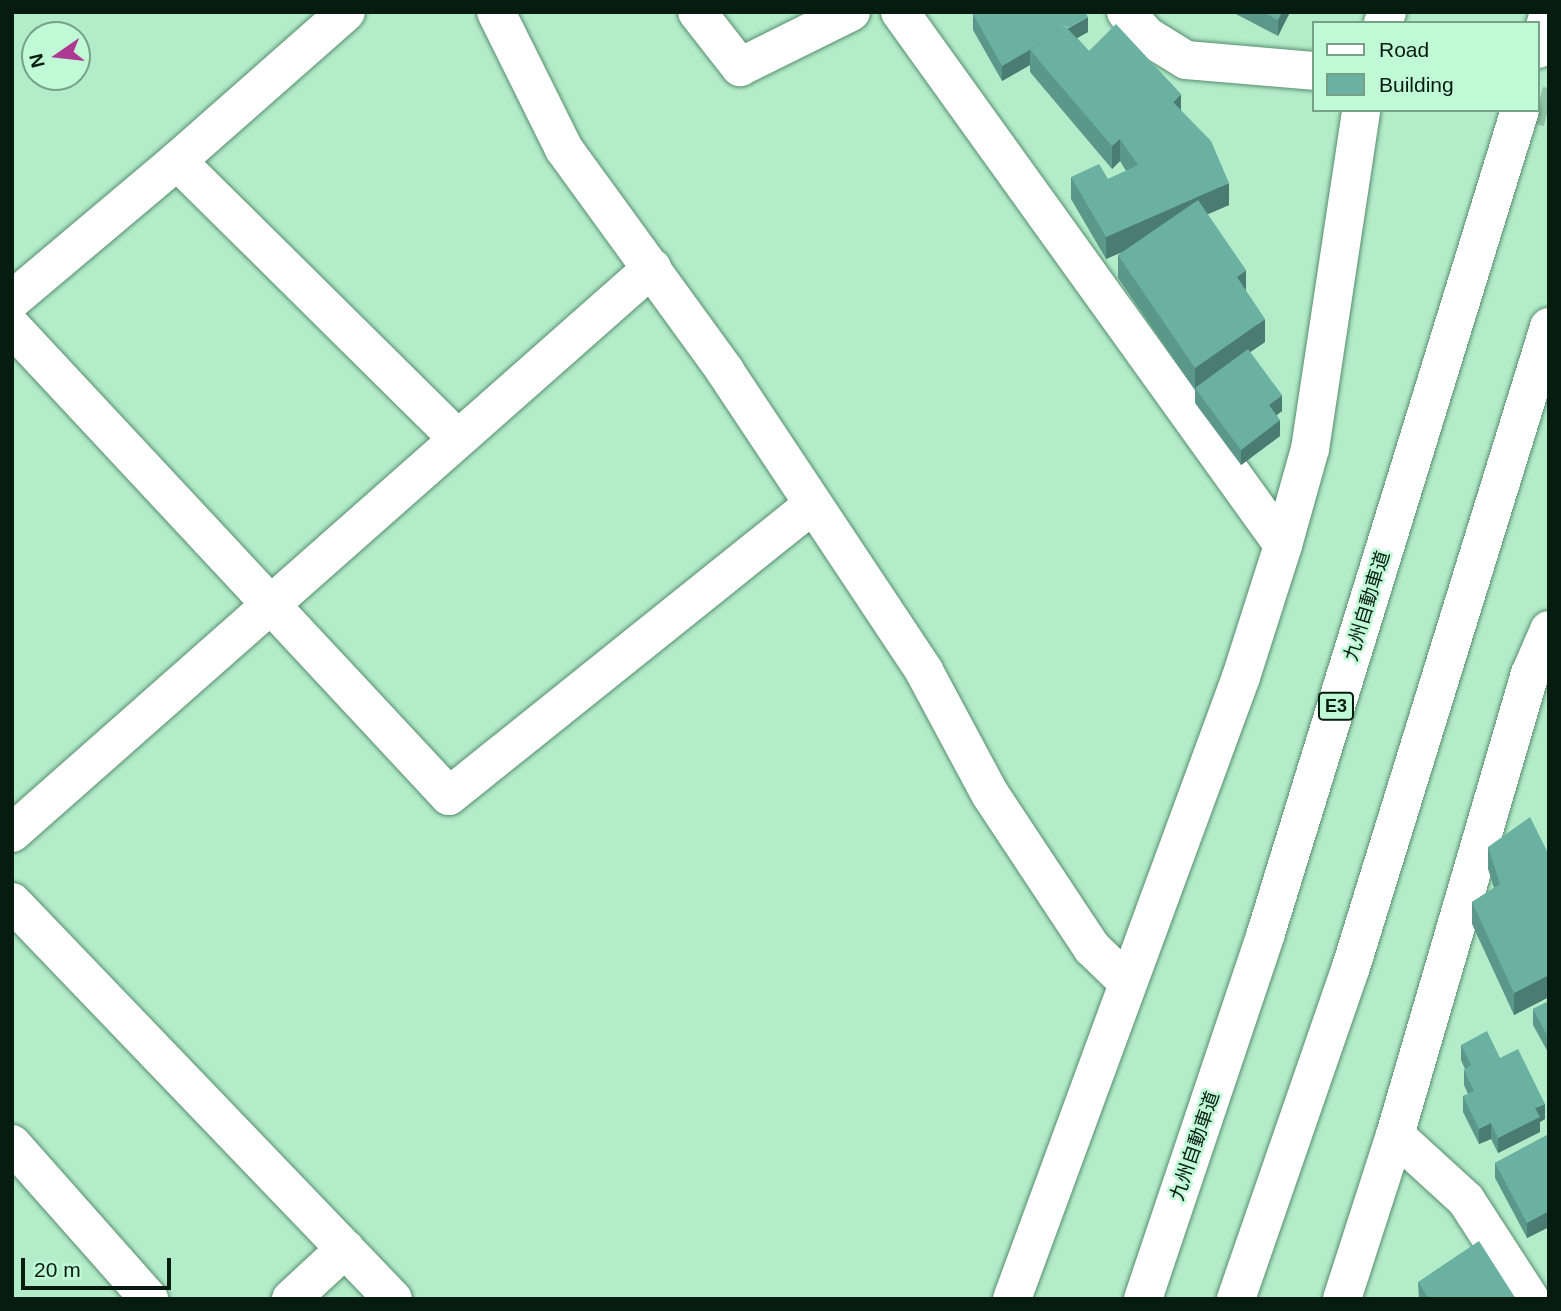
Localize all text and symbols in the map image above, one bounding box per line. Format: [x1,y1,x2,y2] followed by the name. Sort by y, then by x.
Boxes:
[21,21,91,91] north arrow
[1312,21,1540,112] legend
[1379,38,1429,61] text: Road
[25,52,49,70] text: N
[1379,73,1454,96] text: Building
[1339,548,1395,664] street label: 九州自動車道
[1317,692,1355,720] road number: E3
[1166,1088,1224,1204] street label: 九州自動車道
[24,1244,175,1288] scale bar
[34,1258,81,1281] text: 20 m

